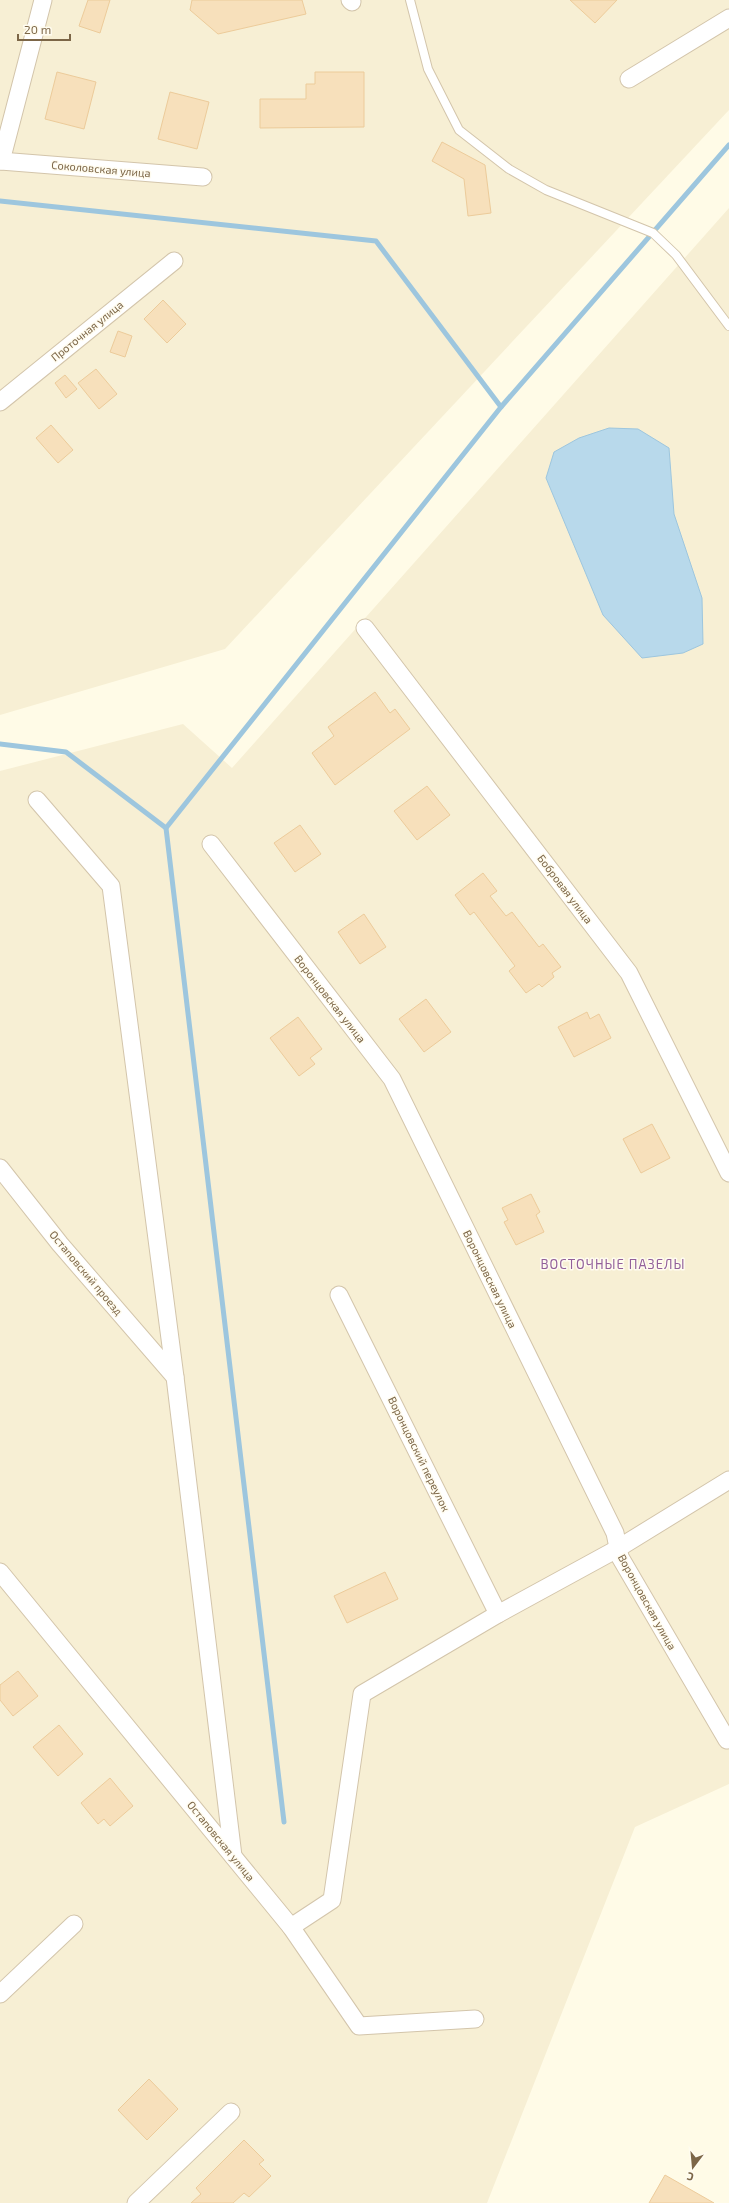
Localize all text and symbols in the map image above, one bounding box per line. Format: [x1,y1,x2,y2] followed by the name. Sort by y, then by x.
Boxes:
[18,16,70,42] scale bar
[24,22,51,36] text: 20 m
[51,158,151,180] street label: Соколовская улица
[48,298,126,364] street label: Проточная улица
[534,852,596,926] street label: Бобровая улица
[291,952,369,1046] street label: Воронцовская улица
[47,1228,126,1318] street label: Остаповский проезд
[460,1228,520,1330] street label: Воронцовская улица
[541,1256,685,1272] district label: ВОСТОЧНЫЕ ПАЗЕЛЫ
[385,1394,453,1514] street label: Воронцовский переулок
[615,1552,679,1652] street label: Воронцовская улица
[184,1798,258,1884] street label: Остаповская улица
[673,2147,713,2187] north arrow
[685,2170,695,2184] text: С

